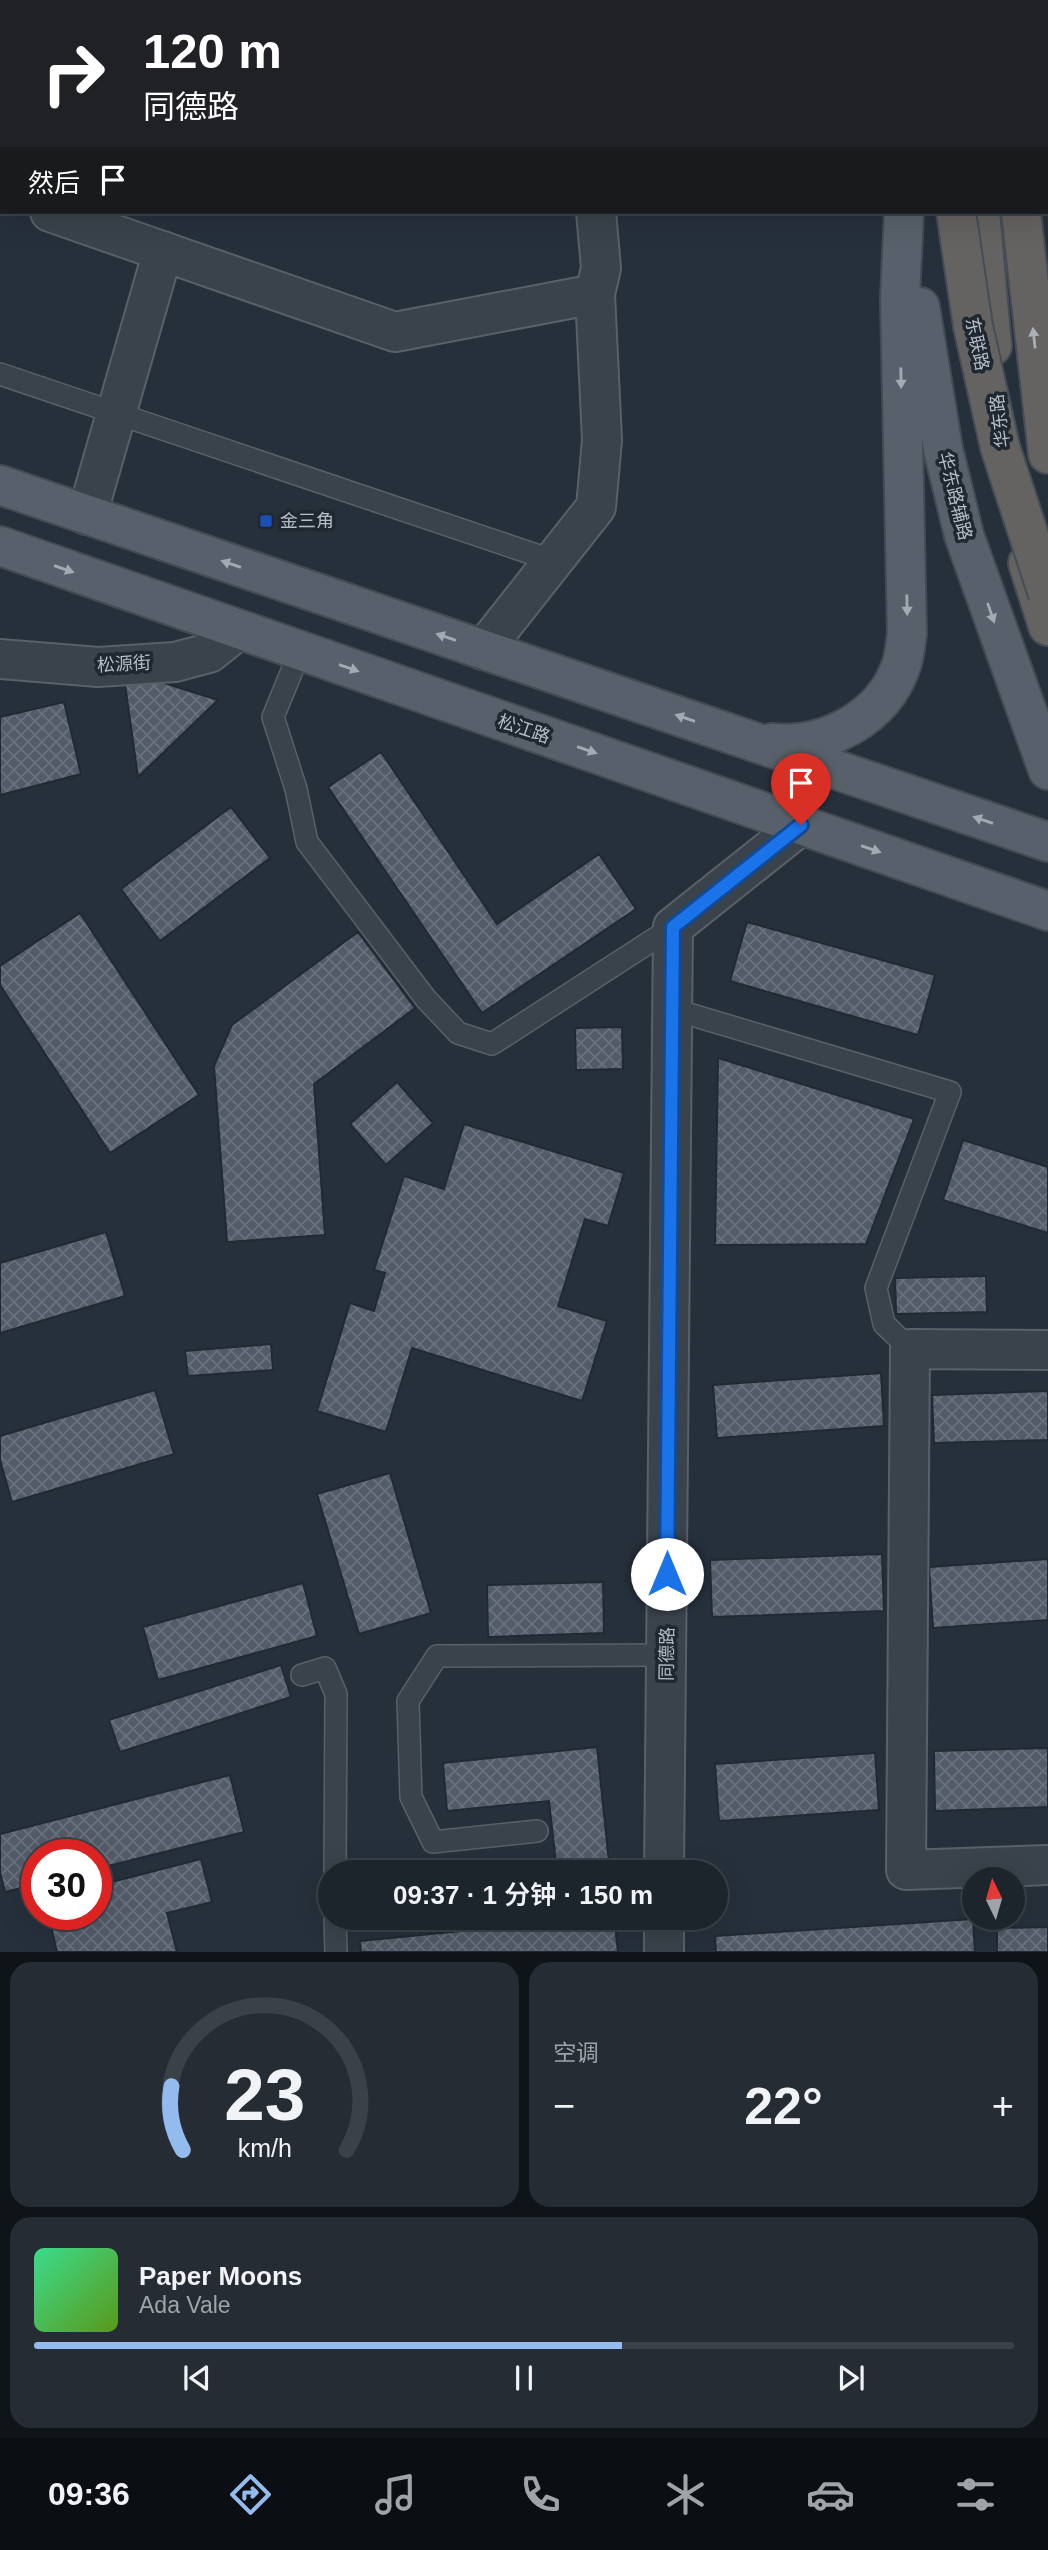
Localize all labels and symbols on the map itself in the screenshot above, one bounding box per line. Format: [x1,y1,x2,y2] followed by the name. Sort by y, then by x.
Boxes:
[962,316,992,372] street label: 东联路
[1029,327,1040,349] one-way arrow
[896,367,907,389] one-way arrow
[987,393,1013,449] street label: 华东路
[934,450,976,542] street label: 华东路辅路
[280,511,334,531] place label: 金三角
[258,513,274,529] marker: 金三角
[220,558,241,569] one-way arrow
[54,564,75,575] one-way arrow
[901,595,912,617] one-way arrow
[986,602,997,623] one-way arrow
[436,631,457,642] one-way arrow
[97,653,151,675] street label: 松源街
[338,663,359,674] one-way arrow
[495,711,553,747] street label: 松江路
[674,713,695,723] one-way arrow
[576,745,597,756] one-way arrow
[771,753,831,825] pin
[973,814,994,825] one-way arrow
[861,844,882,855] one-way arrow
[630,1537,704,1611] position arrow
[657,1627,677,1681] street label: 同德路
[21,1839,112,1930] speed limit sign: 30
[962,1867,1026,1930] north arrow

